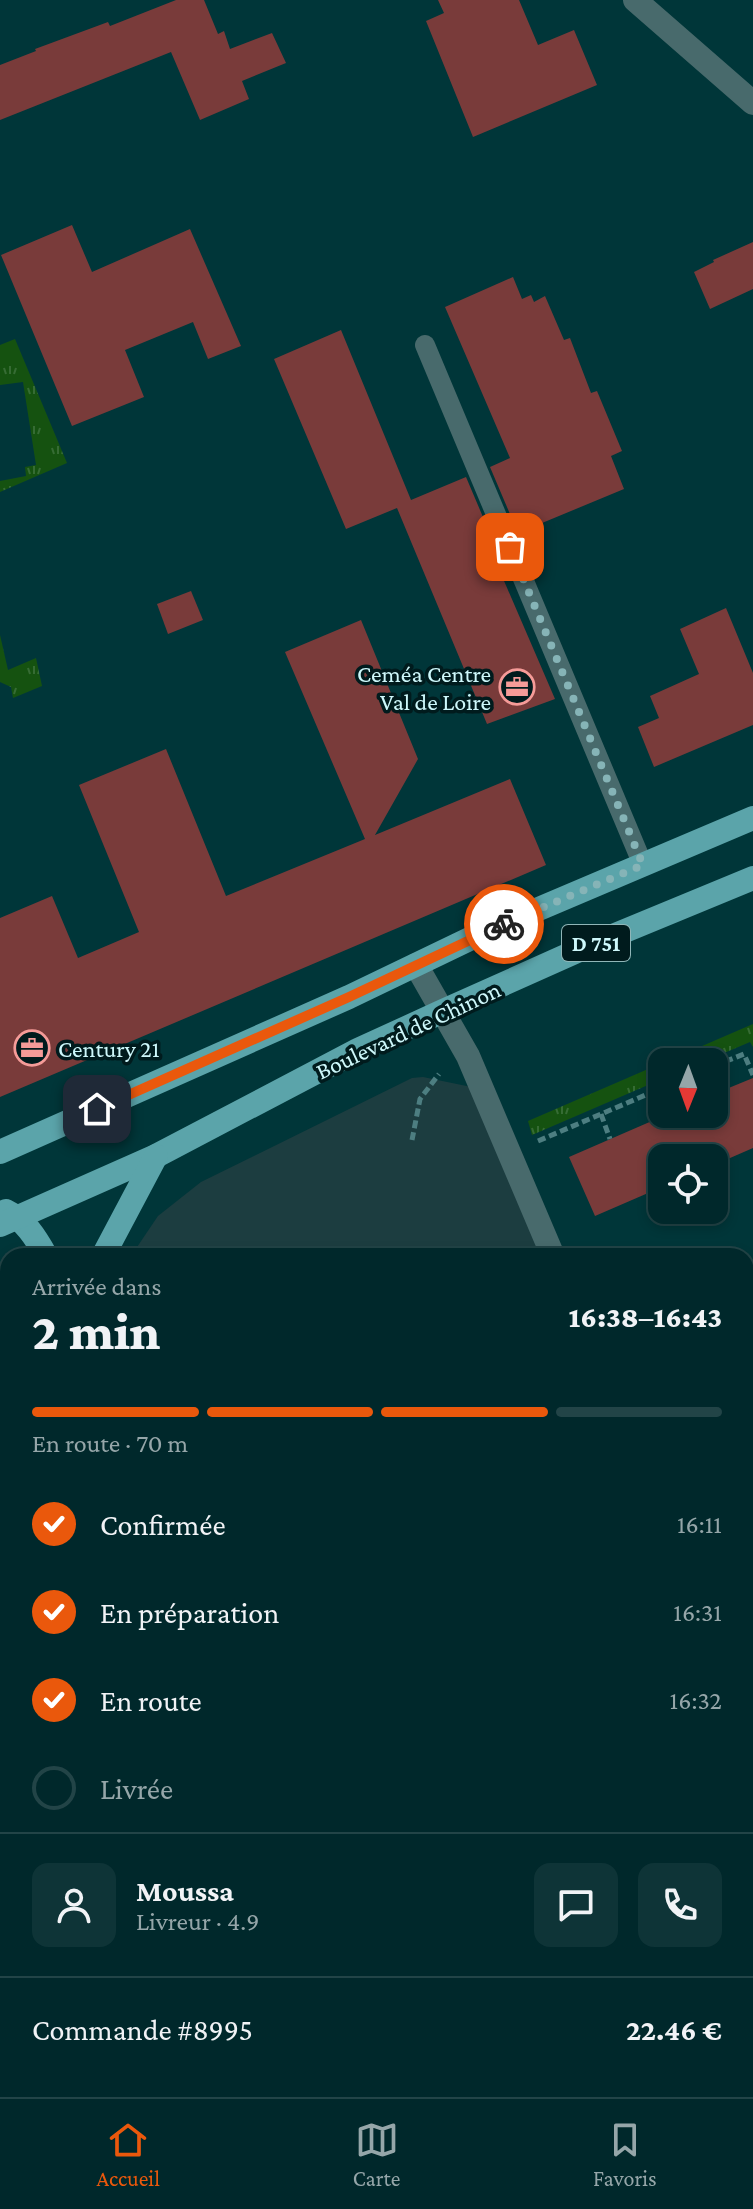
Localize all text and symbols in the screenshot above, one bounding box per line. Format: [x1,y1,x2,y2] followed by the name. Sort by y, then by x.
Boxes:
[476,513,544,581] pin
[488,525,532,569] icon: bag
[357,660,491,715] place label: Ceméa Centre Val de Loire
[498,668,536,706] office icon: Ceméa Centre Val de Loire
[464,884,544,964] courier
[482,902,526,946] icon: bike
[562,925,630,961] road number: D 751
[311,975,505,1085] street label: Boulevard de Chinon
[13,1029,51,1067] office icon: Century 21
[58,1035,160,1062] place label: Century 21
[648,1048,728,1128] north arrow
[648,1048,728,1224] map controls
[63,1075,131,1143] pin
[75,1087,119,1131] icon: home
[648,1144,728,1224] button: locate
[32,1272,161,1301] text: Arrivée dans
[569,1300,722,1333] text: 16:38–16:43
[32,1302,160,1360] text: 2 min
[32,1429,188,1458] text: En route · 70 m
[32,1502,76,1546] icon: check
[100,1508,226,1541] text: Confirmée
[677,1510,722,1539] text: 16:11
[32,1590,76,1634] icon: check
[100,1596,279,1629] text: En préparation
[673,1598,722,1627] text: 16:31
[32,1678,76,1722] icon: check
[100,1684,202,1717] text: En route
[670,1686,722,1715] text: 16:32
[100,1772,173,1805] text: Livrée
[32,1863,116,1947] button: person
[534,1863,618,1947] button: chat
[638,1863,722,1947] button: phone
[136,1874,234,1907] text: Moussa
[136,1907,259,1936] text: Livreur · 4.9
[32,2013,253,2046] text: Commande #8995
[626,2013,722,2046] text: 22.46 €
[96,2118,160,2191] tab: Accueil
[353,2118,400,2191] tab: Carte
[593,2118,657,2191] tab: Favoris

